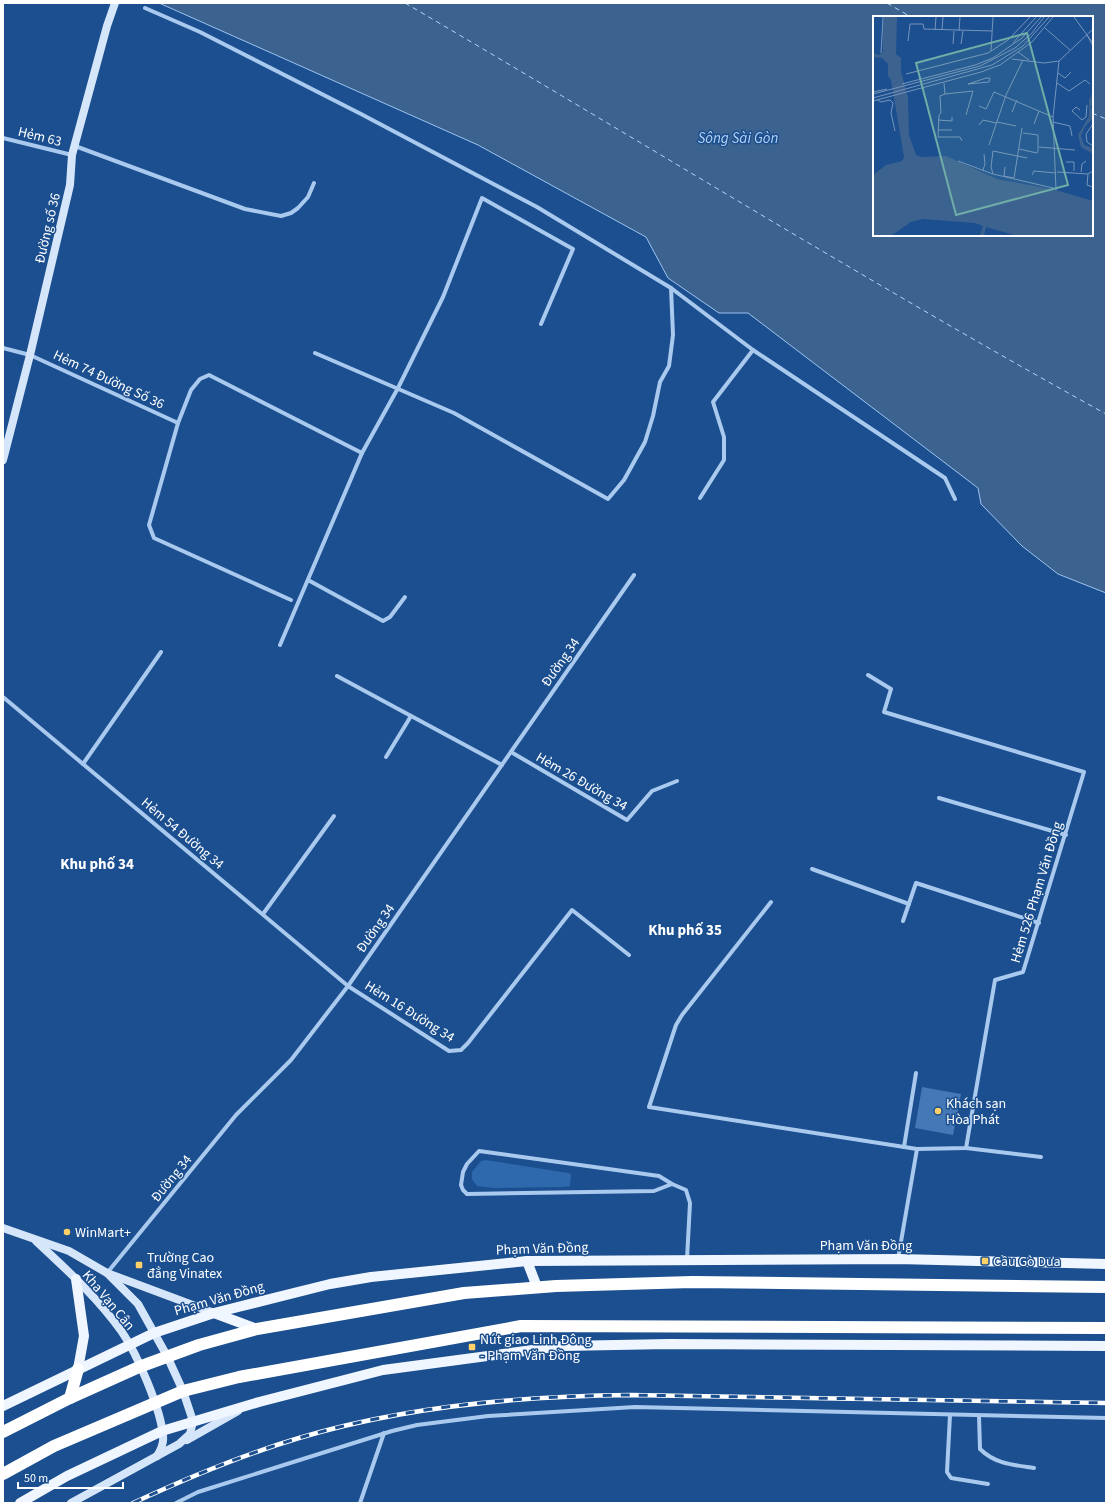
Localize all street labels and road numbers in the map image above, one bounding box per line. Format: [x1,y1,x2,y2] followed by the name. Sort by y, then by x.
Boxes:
[16,122,64,152] street label: Hẻm 63
[30,191,66,265] street label: Đường số 36
[50,345,167,414] street label: Hẻm 74 Đường Số 36
[537,634,585,691] street label: Đường 34
[532,748,631,816] street label: Hẻm 26 Đường 34
[137,793,228,874] street label: Hẻm 54 Đường 34
[1006,819,1068,965] street label: Hẻm 526 Phạm Văn Đồng
[352,900,400,957] street label: Đường 34
[361,976,458,1048] street label: Hẻm 16 Đường 34
[147,1151,197,1207] street label: Đường 34
[820,1236,912,1256] street label: Phạm Văn Đồng
[495,1237,589,1261] street label: Phạm Văn Đồng
[77,1266,139,1335] street label: Kha Vạn Cân
[172,1277,267,1321] street label: Phạm Văn Đồng

